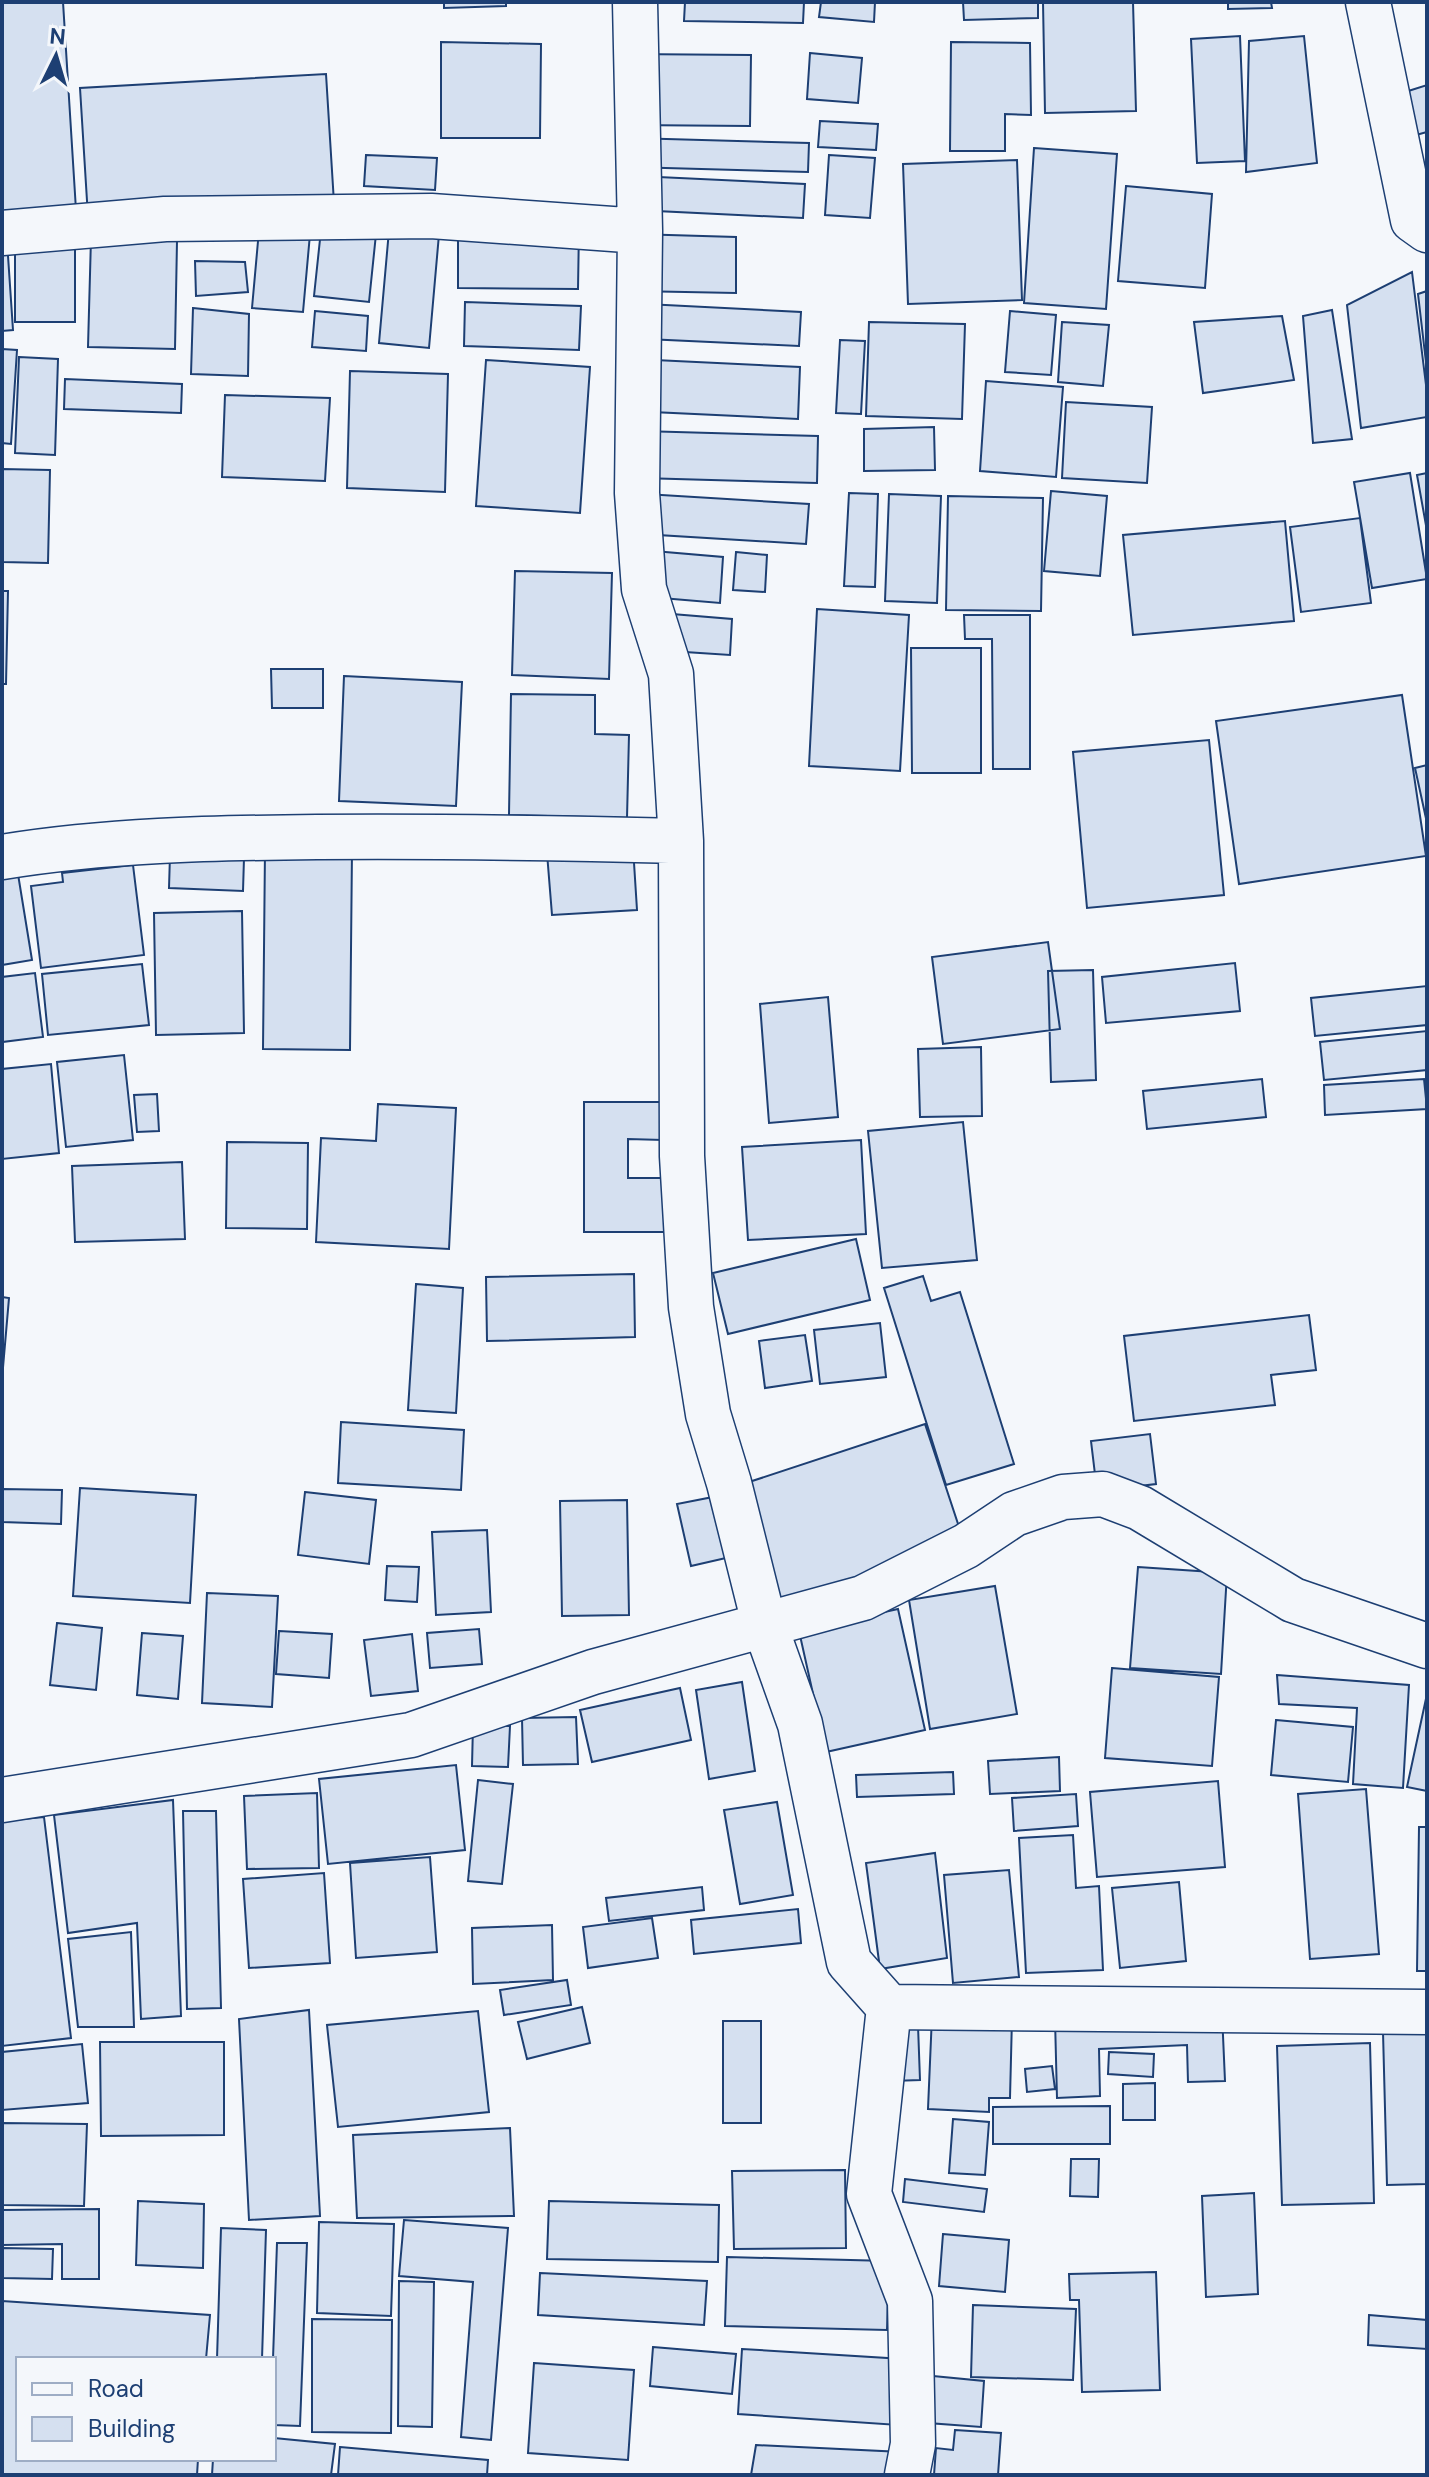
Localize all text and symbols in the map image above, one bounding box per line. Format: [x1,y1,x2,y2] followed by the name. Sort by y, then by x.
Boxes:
[16,16,96,96] north arrow
[48,21,67,52] text: N
[16,2357,276,2461] legend
[88,2373,144,2404] text: Road
[88,2413,175,2444] text: Building

